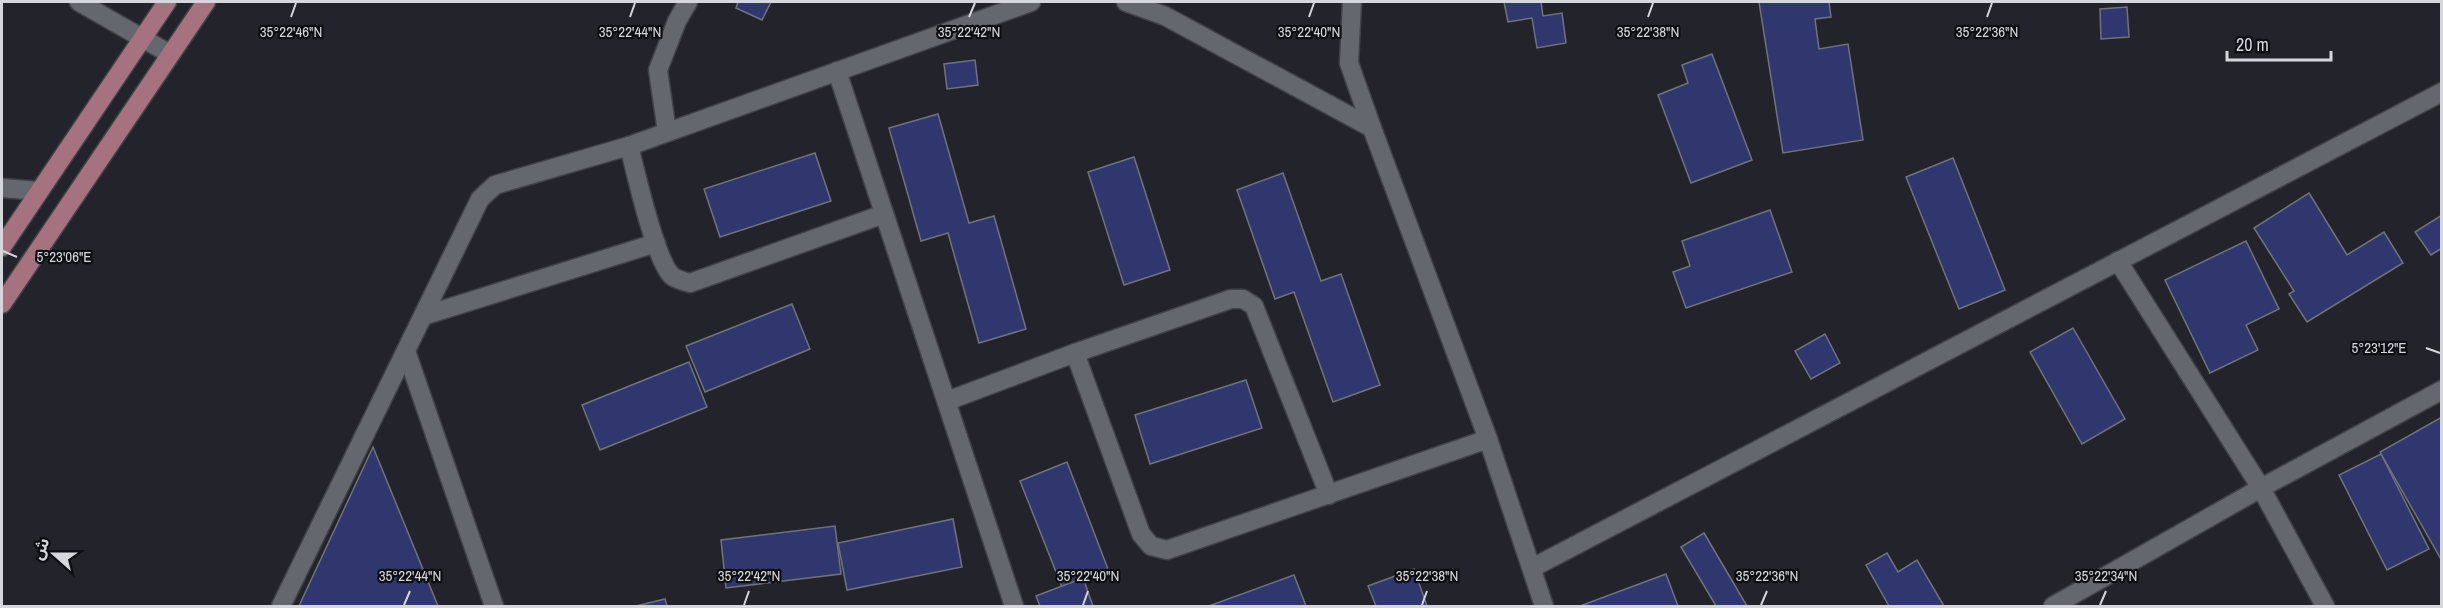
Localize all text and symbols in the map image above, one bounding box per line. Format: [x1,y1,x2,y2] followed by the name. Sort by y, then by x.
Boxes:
[260,21,322,42] text: 35°22'46"N
[599,21,661,42] text: 35°22'44"N
[938,21,1000,42] text: 35°22'42"N
[1278,21,1340,42] text: 35°22'40"N
[1617,21,1679,42] text: 35°22'38"N
[1956,21,2018,42] text: 35°22'36"N
[2227,24,2330,62] scale bar
[2236,32,2269,57] text: 20 m
[36,246,92,267] text: 5°23'06"E
[2351,337,2407,358] text: 5°23'12"E
[24,524,84,584] north arrow
[26,534,54,563] text: ش
[379,565,441,586] text: 35°22'44"N
[718,565,780,586] text: 35°22'42"N
[1057,565,1119,586] text: 35°22'40"N
[1396,565,1458,586] text: 35°22'38"N
[1736,565,1798,586] text: 35°22'36"N
[2075,565,2137,586] text: 35°22'34"N

